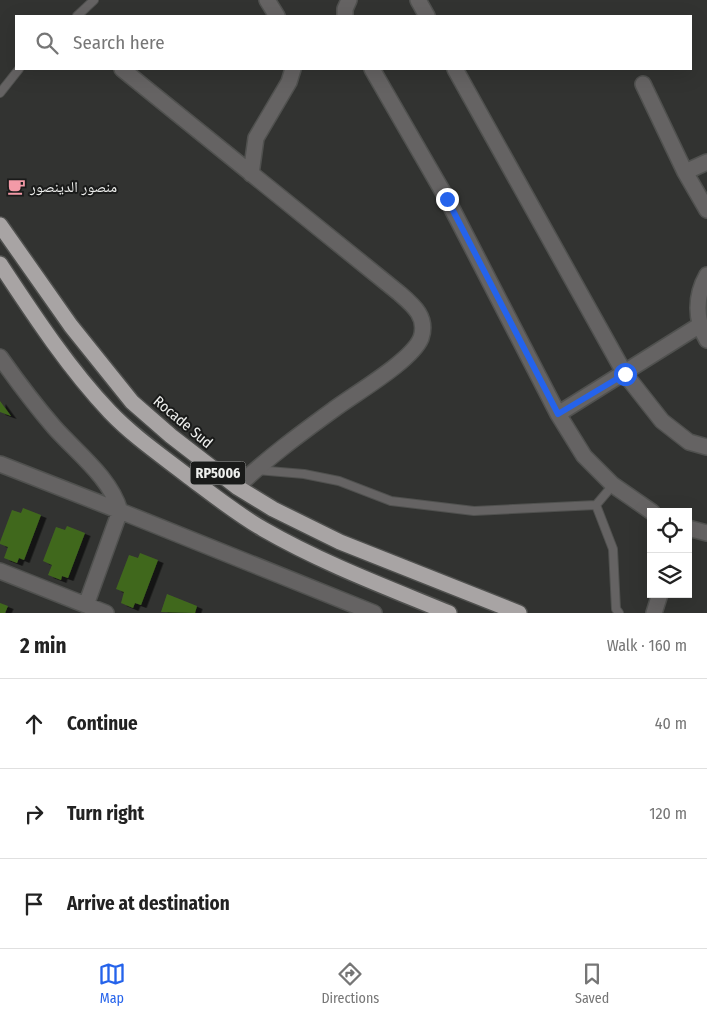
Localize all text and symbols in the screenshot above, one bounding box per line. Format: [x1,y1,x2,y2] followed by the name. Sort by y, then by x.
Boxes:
[15,15,692,70] search box
[33,29,61,57] icon: search
[73,31,165,54] text: Search here
[6,177,26,197] cafe icon: منصور الدينصور
[29,178,117,196] place label: منصور الدينصور
[436,188,459,211] route end
[614,363,637,386] route start
[150,392,216,452] street label: Rocade Sud
[190,462,246,484] road number: RP5006
[647,508,692,598] map controls
[647,508,692,553] button: locate
[647,553,692,598] button: layers
[20,633,67,659] text: 2 min
[607,636,687,655] text: Walk · 160 m
[20,710,48,738] icon: ahead
[67,712,138,735] text: Continue
[655,714,687,733] text: 40 m
[20,800,48,828] icon: right
[67,802,144,825] text: Turn right
[649,804,687,823] text: 120 m
[20,890,48,918] icon: arrive
[67,892,230,915] text: Arrive at destination
[98,960,126,1007] tab: Map
[321,960,379,1007] tab: Directions
[575,960,609,1007] tab: Saved

